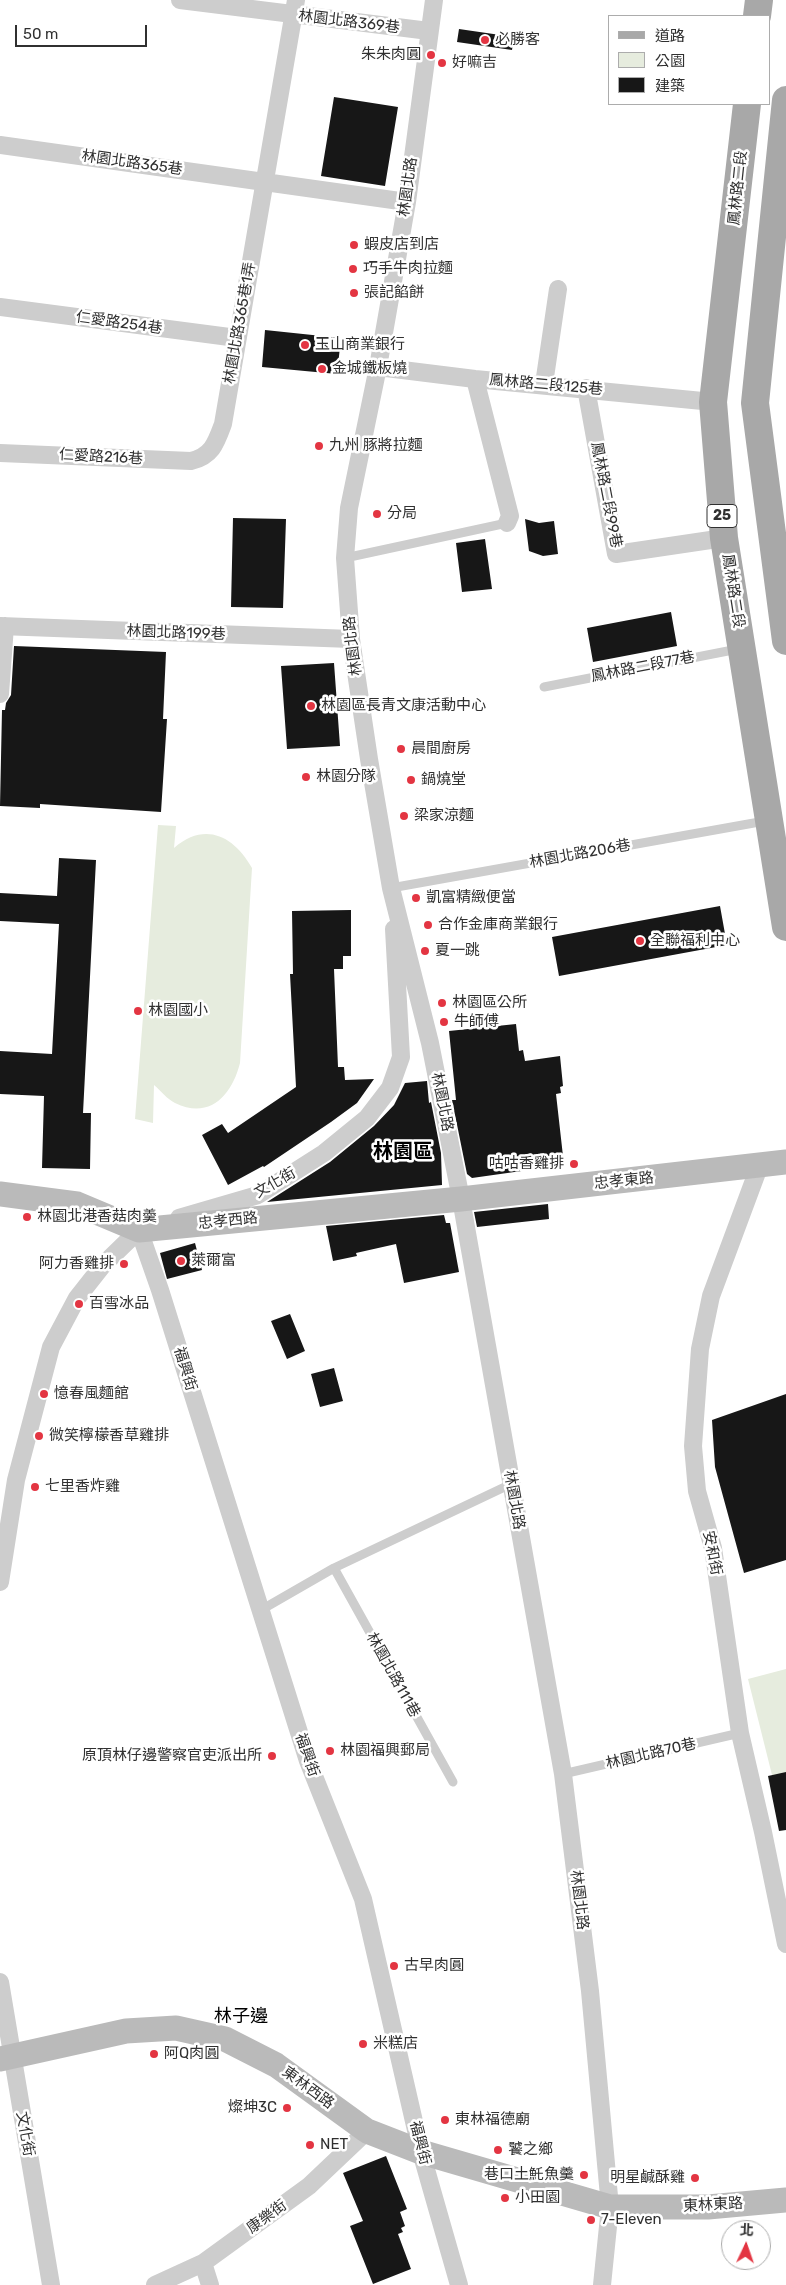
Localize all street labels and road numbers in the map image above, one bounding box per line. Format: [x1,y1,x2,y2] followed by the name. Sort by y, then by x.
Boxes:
[297,7,401,37] street label: 林園北路369巷
[80,147,184,179] street label: 林園北路365巷
[725,150,751,226] street label: 鳳林路二段
[395,156,421,218] street label: 林園北路
[220,261,260,385] street label: 林園北路365巷1弄
[75,308,163,338] street label: 仁愛路254巷
[488,371,604,399] street label: 鳳林路二段125巷
[587,440,625,550] street label: 鳳林路二段99巷
[58,446,144,468] street label: 仁愛路216巷
[707,504,737,528] road number: 25
[718,553,748,629] street label: 鳳林路二段
[340,615,366,677] street label: 林園北路
[126,622,226,644] street label: 林園北路199巷
[590,648,696,686] street label: 鳳林路二段77巷
[528,836,632,872] street label: 林園北路206巷
[427,1071,457,1133] street label: 林園北路
[251,1164,299,1202] street label: 文化街
[593,1169,655,1193] street label: 忠孝東路
[197,1209,259,1233] street label: 忠孝西路
[170,1345,200,1393] street label: 福興街
[500,1469,528,1531] street label: 林園北路
[699,1529,725,1577] street label: 安和街
[362,1629,424,1721] street label: 林園北路111巷
[291,1731,323,1779] street label: 福興街
[604,1735,698,1773] street label: 林園北路70巷
[566,1869,592,1931] street label: 林園北路
[278,2063,338,2113] street label: 東林西路
[12,2110,38,2158] street label: 文化街
[406,2119,434,2167] street label: 福興街
[683,2194,743,2216] street label: 東林東路
[244,2196,290,2238] street label: 康樂街

